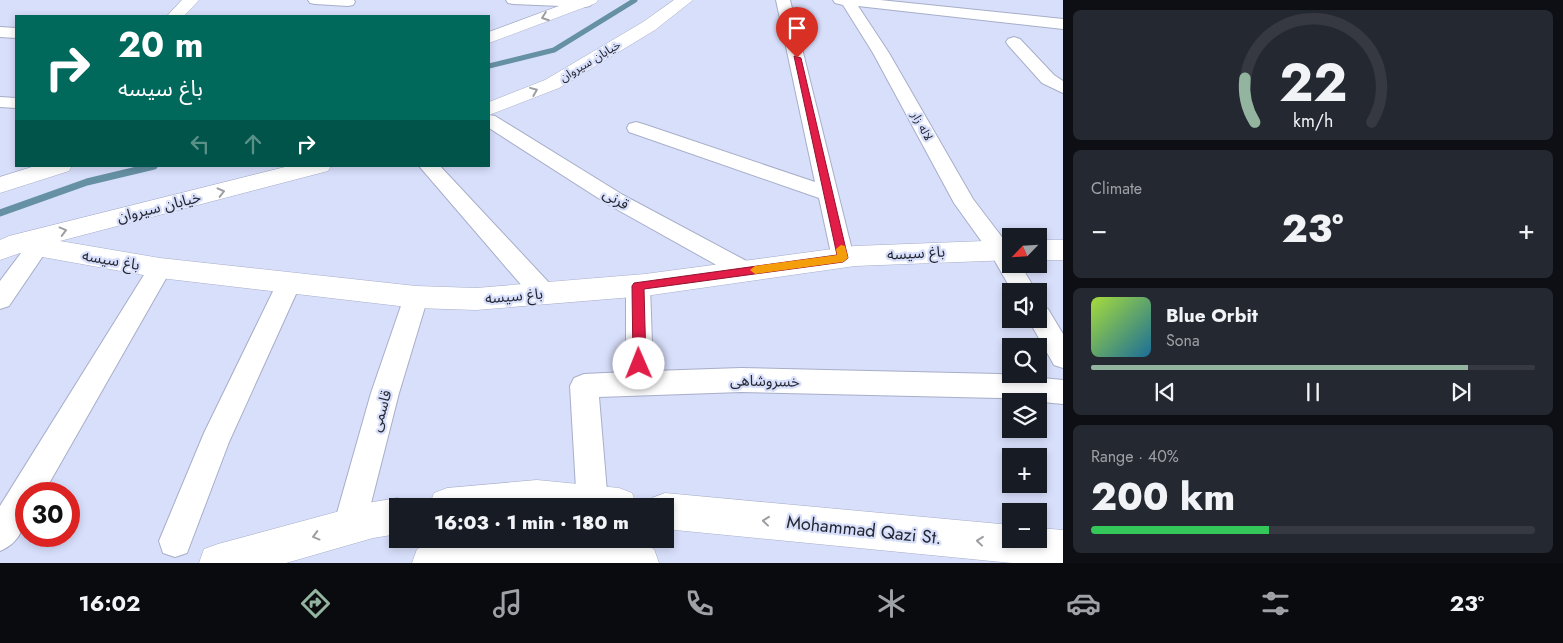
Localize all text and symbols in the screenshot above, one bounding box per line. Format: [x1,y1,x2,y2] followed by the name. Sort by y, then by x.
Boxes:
[776,7,818,58] pin
[541,11,550,21] one-way arrow
[783,14,811,42] icon: arrive
[118,20,203,70] text: 20 m
[35,35,100,100] icon: right
[556,36,624,86] street label: خیابان سیروان
[1279,45,1347,121] text: 22
[118,72,203,104] text: باغ سیسه
[529,87,538,97] one-way arrow
[906,107,937,144] street label: لاله زار
[1293,108,1333,134] text: km/h
[186,130,214,158] icon: left
[239,130,267,158] icon: ahead
[292,130,320,158] icon: right
[1091,177,1142,200] text: Climate
[599,183,634,216] street label: قرنی
[115,186,203,228] street label: خیابان سیروان
[217,187,226,198] one-way arrow
[1282,201,1344,256] text: 23°
[1091,209,1108,250] text: −
[1518,209,1535,250] text: +
[59,226,68,237] one-way arrow
[1002,228,1048,272] north arrow
[1002,228,1047,548] map controls
[887,240,946,266] street label: باغ سیسه
[80,244,141,277] street label: باغ سیسه
[484,283,544,310] street label: باغ سیسه
[1002,283,1047,328] button: sound
[1166,302,1258,329] text: Blue Orbit
[1166,329,1200,352] text: Sona
[612,337,664,389] position arrow
[1002,338,1047,383] button: search
[730,369,800,393] street label: خسروشاهی
[1151,378,1179,406] icon: previous
[1299,378,1327,406] icon: pause
[1447,378,1475,406] icon: next
[365,387,398,434] street label: قاسمی
[1002,393,1047,438] button: layers
[1091,445,1179,468] text: Range · 40%
[1002,448,1047,493] button: +
[1091,469,1235,524] text: 200 km
[15,482,80,547] speed limit sign: 30
[1002,503,1047,548] button: −
[434,509,629,536] text: 16:03 · 1 min · 180 m
[785,509,943,551] street label: Mohammad Qazi St.
[761,515,769,526] one-way arrow
[312,530,321,541] one-way arrow
[975,536,983,547] one-way arrow
[298,586,333,621] icon: directions
[490,586,525,621] icon: music
[682,586,717,621] icon: phone
[874,586,909,621] icon: climate
[1066,586,1101,621] icon: car
[1258,586,1293,621] icon: filters
[79,587,141,619] text: 16:02
[1450,587,1484,619] text: 23°

